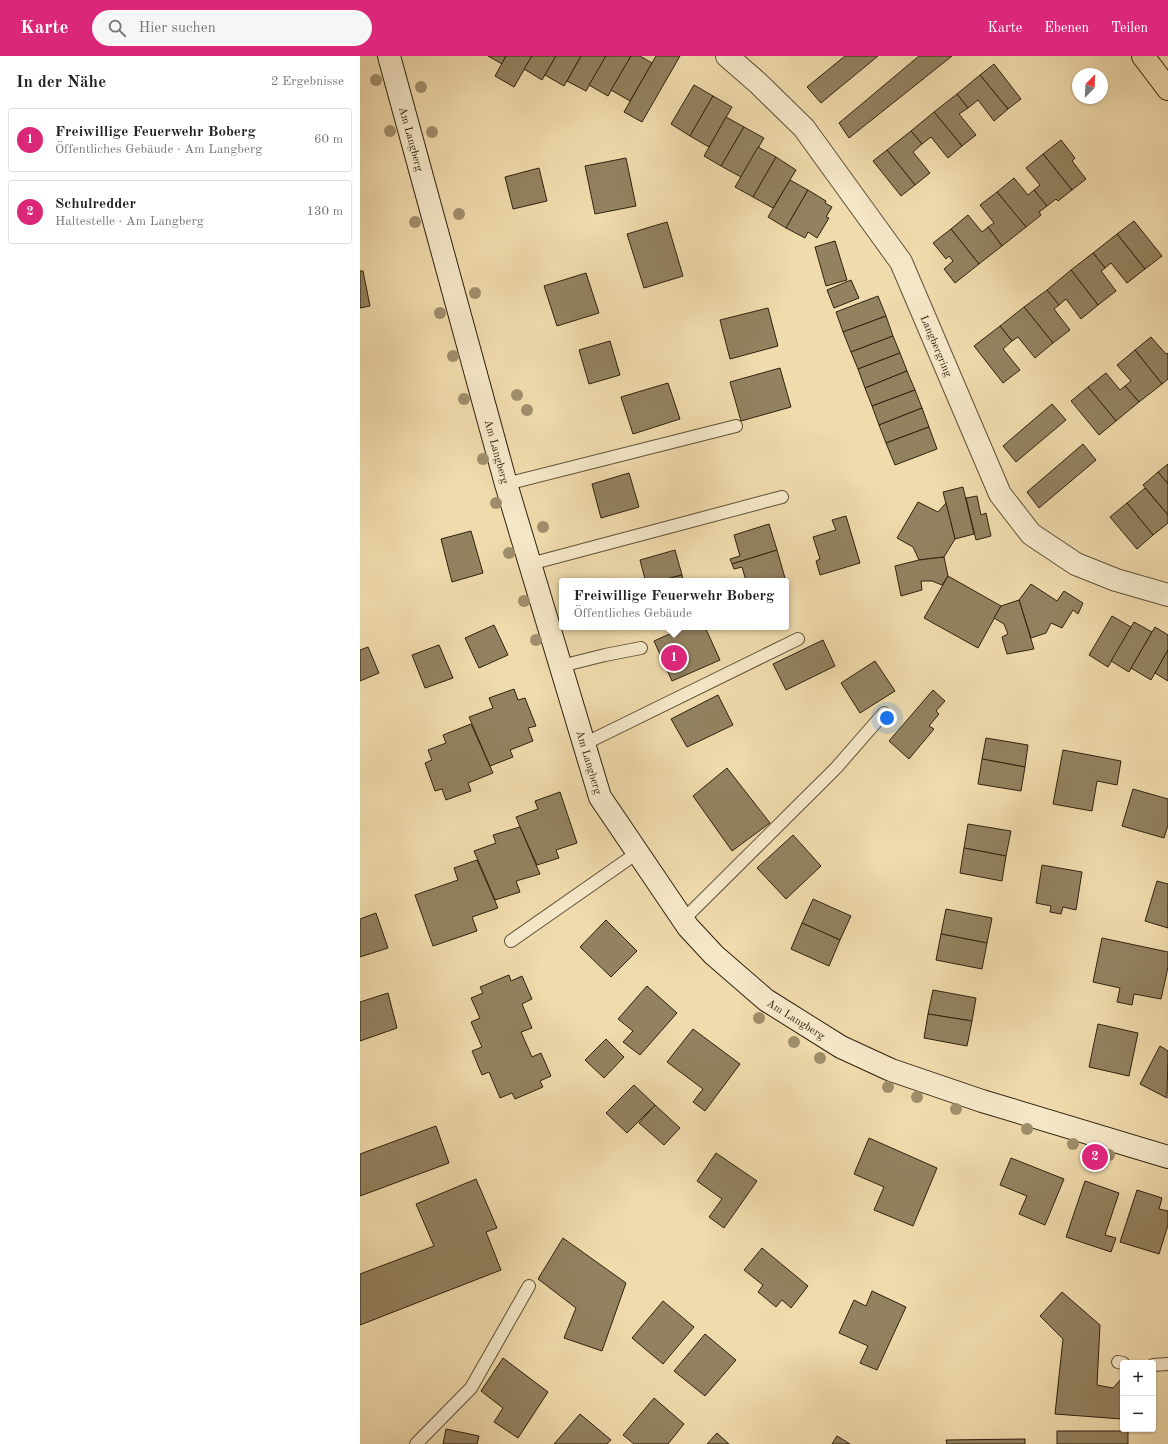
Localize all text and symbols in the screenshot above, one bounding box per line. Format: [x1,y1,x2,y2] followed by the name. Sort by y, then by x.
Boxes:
[92,10,372,46] search box
[106,17,128,39] icon: search
[20,19,68,38] text: Karte
[138,21,216,36] text: Hier suchen
[988,21,1022,35] text: Karte
[1044,21,1089,35] text: Ebenen
[1111,21,1148,35] text: Teilen
[1072,68,1108,104] north arrow
[16,74,106,91] text: In der Nähe
[271,75,344,88] text: 2 Ergebnisse
[396,106,424,173] street label: Am Langberg
[55,125,256,140] text: Freiwillige Feuerwehr Boberg
[26,133,34,146] text: 1
[314,133,343,146] text: 60 m
[55,143,262,156] text: Öffentliches Gebäude · Am Langberg
[55,197,136,212] text: Schulredder
[26,205,34,218] text: 2
[306,205,343,218] text: 130 m
[55,215,204,228] text: Haltestelle · Am Langberg
[918,314,953,379] street label: Langbergring
[482,419,510,485] street label: Am Langberg
[559,578,789,630] popup
[574,589,774,604] text: Freiwillige Feuerwehr Boberg
[574,607,692,620] text: Öffentliches Gebäude
[661,643,687,673] pin: 1
[877,708,897,728] your location
[573,729,603,796] street label: Am Langberg
[764,998,826,1042] street label: Am Langberg
[1082,1142,1108,1172] pin: 2
[1120,1360,1156,1432] map controls
[1120,1360,1156,1396] button: +
[1120,1396,1156,1432] button: −

